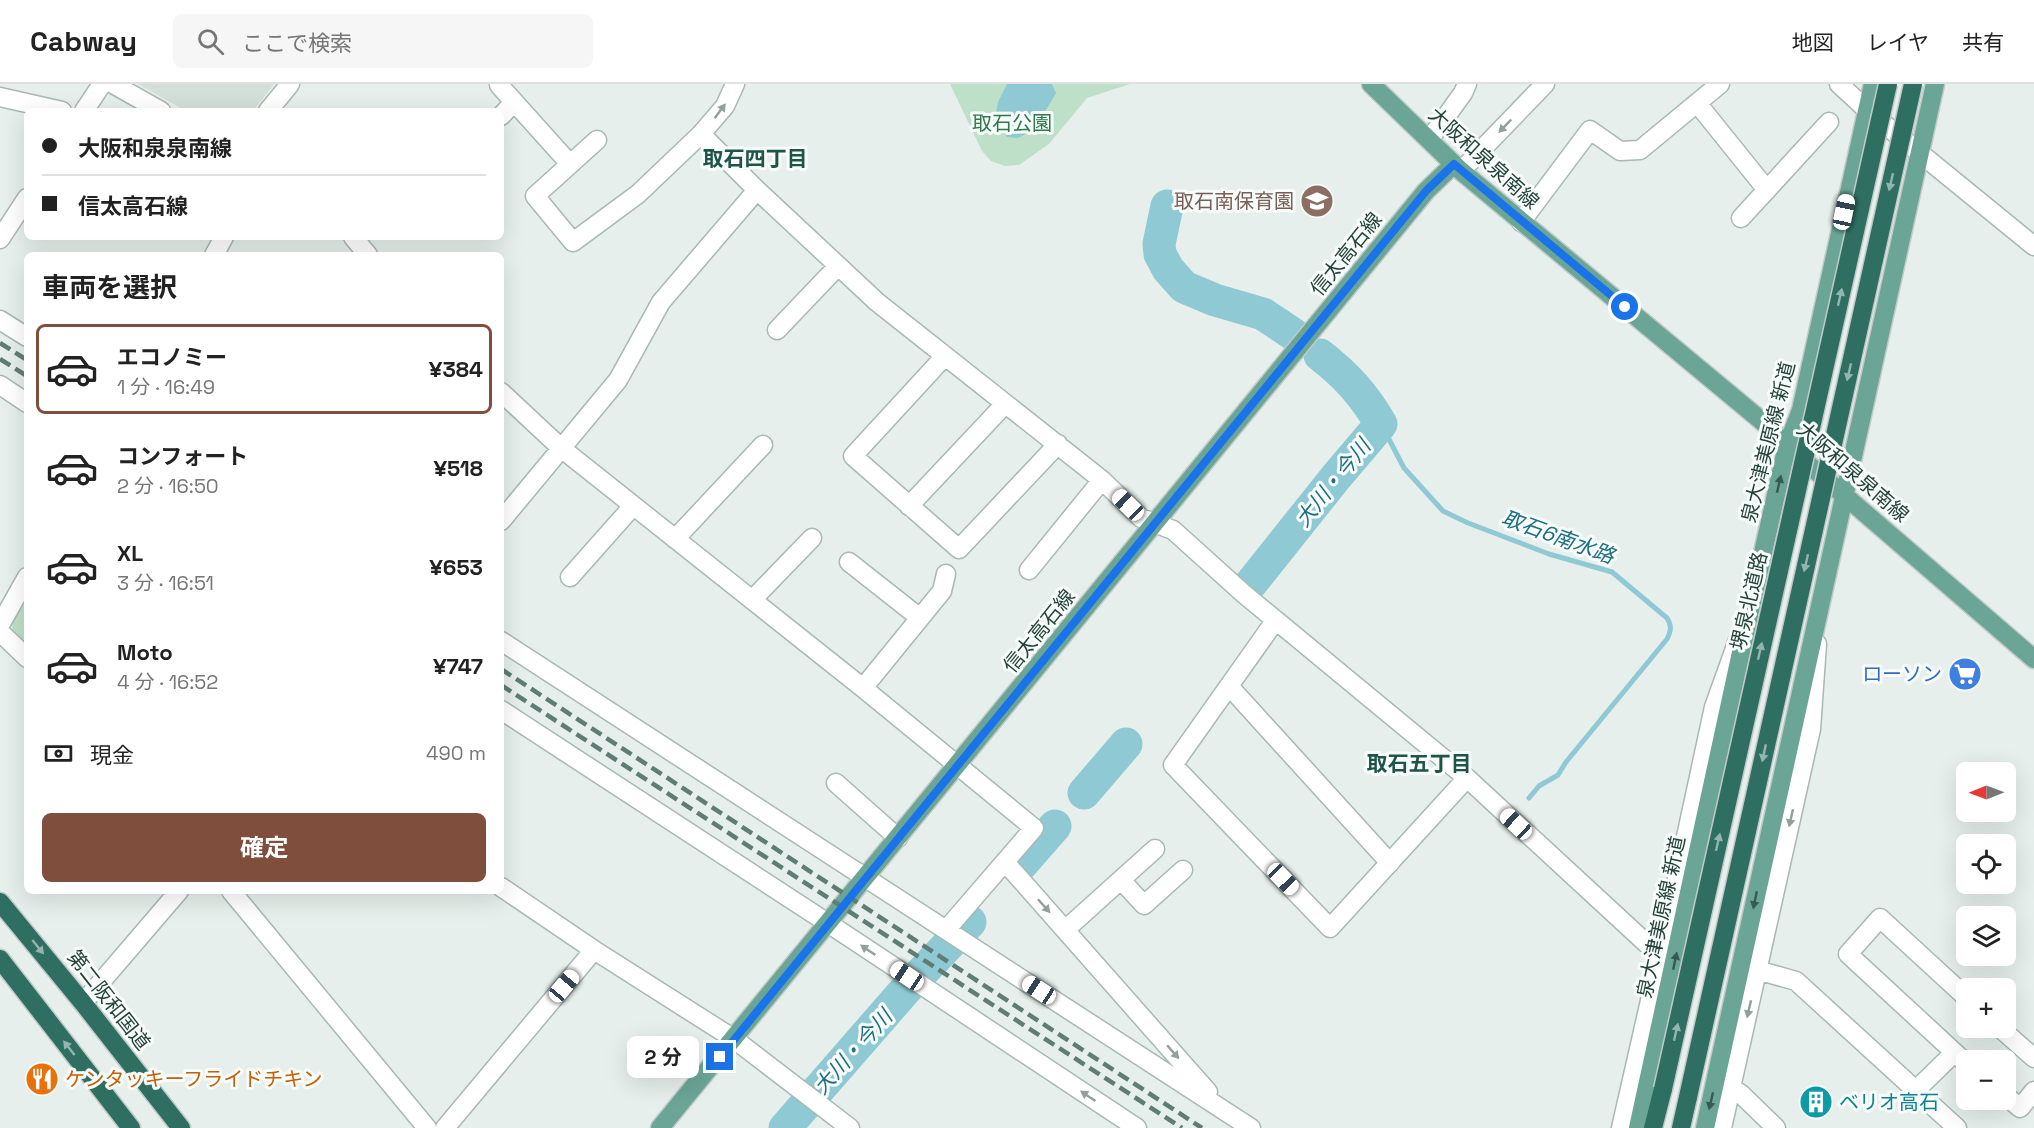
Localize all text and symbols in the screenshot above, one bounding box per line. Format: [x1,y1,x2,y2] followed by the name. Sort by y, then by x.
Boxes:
[173,14,593,68] search box
[30,23,137,59] text: Cabway
[194,25,227,58] icon: search
[242,29,352,57] text: ここで検索
[1792,29,1834,56] text: 地図
[1867,29,1929,56] text: レイヤ
[1962,29,2004,56] text: 共有
[1423,101,1545,215] street label: 大阪和泉泉南線
[714,103,726,119] one-way arrow
[972,110,1052,136] park label: 取石公園
[1498,119,1512,133] one-way arrow
[78,134,232,162] text: 大阪和泉泉南線
[703,145,808,172] district label: 取石四丁目
[1886,173,1895,192] one-way arrow
[1299,183,1335,219] school or university icon: 取石南保育園
[1174,188,1294,214] place label: 取石南保育園
[78,192,188,220] text: 信太高石線
[1831,193,1857,231] car
[1304,207,1388,301] street label: 信太高石線
[42,270,177,305] text: 車両を選択
[1835,288,1845,307] one-way arrow
[1611,293,1638,320] route start
[45,342,99,396] icon: car
[117,343,227,371] text: エコノミー
[429,355,483,383] text: ¥384
[1735,359,1801,525] street label: 泉大津美原線 新道
[1843,363,1853,382] one-way arrow
[117,374,215,400] text: 1 分 · 16:49
[1792,416,1914,528] street label: 大阪和泉泉南線
[1289,432,1377,532] water label: 大川・今川
[45,441,99,495] icon: car
[117,442,248,470] text: コンフォート
[433,454,483,482] text: ¥518
[117,473,219,499] text: 2 分 · 16:50
[1775,474,1784,493] one-way arrow
[1109,486,1147,524] car
[1498,504,1620,570] water label: 取石6南水路
[117,539,143,567] text: XL
[45,540,99,594] icon: car
[1725,549,1773,653] street label: 堺泉北道路
[429,553,483,581] text: ¥653
[1801,553,1811,572] one-way arrow
[117,570,214,596] text: 3 分 · 16:51
[997,584,1081,678] street label: 信太高石線
[117,638,173,666] text: Moto
[45,639,99,693] icon: car
[1756,642,1766,661] one-way arrow
[433,652,483,680] text: ¥747
[1947,656,1983,692] supermarket icon: ローソン
[1862,661,1942,687] place label: ローソン
[117,669,218,695] text: 4 分 · 16:52
[42,737,75,770] icon: cash
[426,740,486,766] text: 490 m
[90,741,134,769] text: 現金
[1759,744,1768,763] one-way arrow
[1367,750,1472,777] district label: 取石五丁目
[1956,762,2016,822] north arrow
[1956,762,2016,1110] map controls
[1497,805,1535,843] car
[1786,809,1795,828] one-way arrow
[42,813,486,882] button: 確定
[1714,832,1723,851] one-way arrow
[1631,834,1691,1000] street label: 泉大津美原線 新道
[1956,834,2016,894] button: locate
[1264,860,1302,898] car
[1750,891,1759,910] one-way arrow
[1037,898,1051,913] one-way arrow
[1956,906,2016,966] button: layers
[31,939,44,955] one-way arrow
[860,944,876,955] one-way arrow
[62,945,156,1055] street label: 第二阪和国道
[1671,952,1680,971] one-way arrow
[887,958,927,994] car
[546,966,582,1006] car
[1019,973,1059,1007] car
[1956,978,2016,1038] button: +
[1743,999,1753,1018] one-way arrow
[807,1002,899,1100] water label: 大川・今川
[1671,1023,1681,1041] one-way arrow
[627,1036,699,1078] callout: 2 分
[64,1041,76,1056] one-way arrow
[706,1043,733,1070] route end
[645,1044,681,1070] text: 2 分
[1166,1044,1179,1059] one-way arrow
[1956,1050,2016,1110] button: −
[24,1061,60,1097] restaurant icon: ケンタッキーフライドチキン
[65,1066,323,1092] place label: ケンタッキーフライドチキン
[1798,1084,1834,1120] building icon: ベリオ高石
[1839,1089,1939,1115] place label: ベリオ高石
[1080,1090,1096,1101] one-way arrow
[1705,1092,1715,1110] one-way arrow

